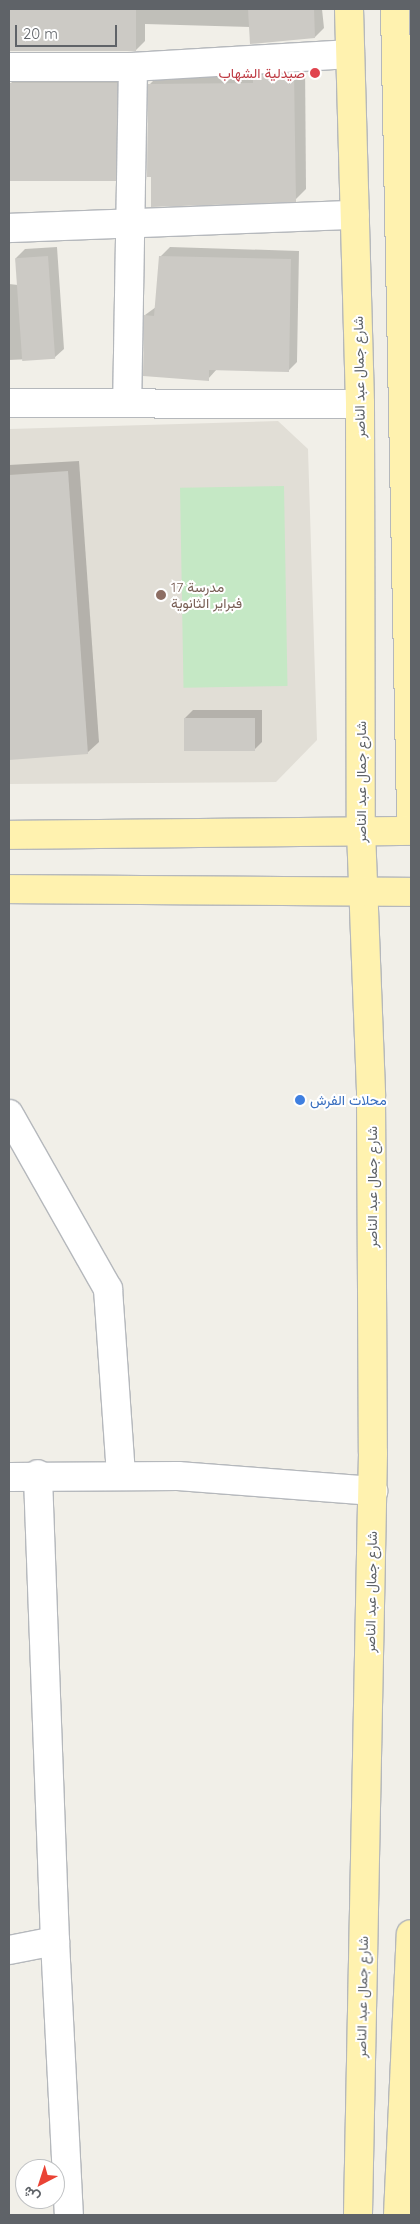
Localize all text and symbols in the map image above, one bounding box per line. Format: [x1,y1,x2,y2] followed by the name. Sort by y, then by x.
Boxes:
[18,15,120,47] scale bar
[23,24,58,43] text: 20 m
[219,65,305,81] place label: صيدلية الشهاب
[309,67,321,79] marker: صيدلية الشهاب
[350,316,368,438] street label: شارع جمال عبد الناصر
[171,579,242,612] place label: مدرسة 17 فبراير الثانوية
[155,589,167,601] marker: مدرسة 17 فبراير الثانوية
[353,721,369,843] street label: شارع جمال عبد الناصر
[310,1092,387,1108] place label: محلات الفرش
[294,1094,306,1106] marker: محلات الفرش
[364,1126,380,1248] street label: شارع جمال عبد الناصر
[362,1531,380,1653] street label: شارع جمال عبد الناصر
[353,1936,371,2058] street label: شارع جمال عبد الناصر
[15,2159,65,2209] north arrow
[19,2182,43,2207] text: ش

